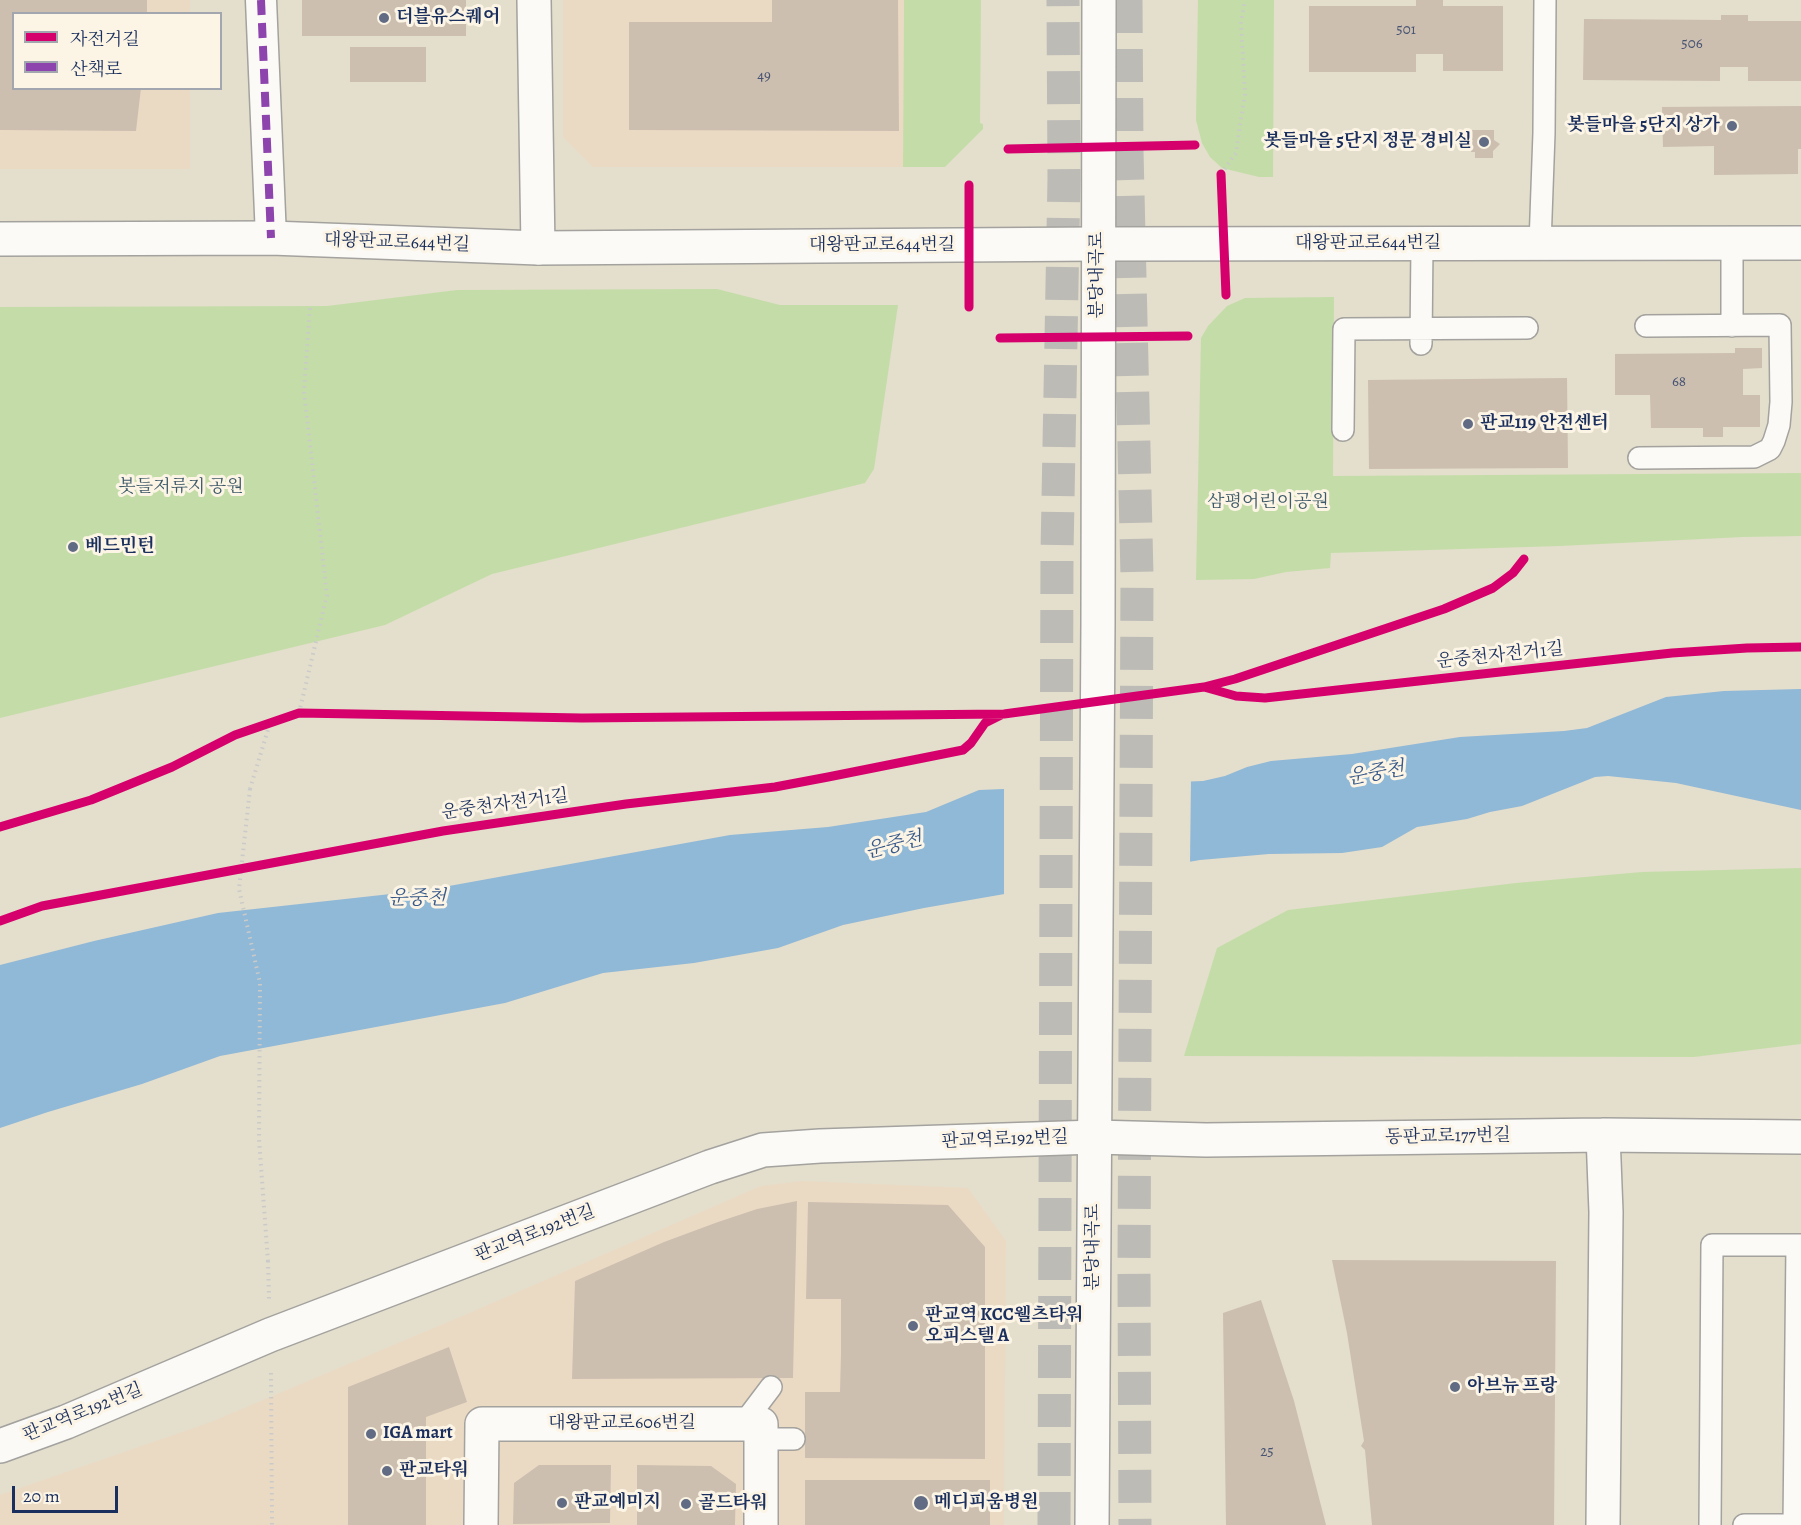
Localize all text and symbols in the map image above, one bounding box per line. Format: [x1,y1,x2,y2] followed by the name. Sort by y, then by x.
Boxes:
[396,7,500,29] place label: 더블유스퀘어
[377,11,391,25] marker: 더블유스퀘어
[12,12,222,90] legend
[1396,21,1416,39] house number: 501
[70,27,140,51] text: 자전거길
[1681,35,1703,53] house number: 506
[70,57,122,81] text: 산책로
[757,67,771,85] house number: 49
[1567,115,1720,137] place label: 봇들마을 5단지 상가
[1725,119,1739,133] marker: 봇들마을 5단지 상가
[1264,131,1472,153] place label: 봇들마을 5단지 정문 경비실
[1477,135,1491,149] marker: 봇들마을 5단지 정문 경비실
[323,230,471,256] street label: 대왕판교로644번길
[1087,232,1109,318] street label: 분당내곡로
[1295,233,1441,255] street label: 대왕판교로644번길
[809,235,955,257] street label: 대왕판교로644번길
[1672,373,1686,391] house number: 68
[1480,413,1609,435] place label: 판교119 안전센터
[1461,417,1475,431] marker: 판교119 안전센터
[118,477,244,499] park label: 봇들저류지 공원
[1207,492,1329,514] park label: 삼평어린이공원
[85,536,155,558] place label: 베드민턴
[66,540,80,554] marker: 베드민턴
[1435,639,1565,673] street label: 운중천자전거1길
[1345,757,1407,791] water label: 운중천
[440,785,570,825] street label: 운중천자전거1길
[863,827,925,865] water label: 운중천
[388,887,446,911] water label: 운중천
[1385,1125,1511,1149] street label: 동판교로177번길
[941,1127,1069,1153] street label: 판교역로192번길
[472,1201,598,1267] street label: 판교역로192번길
[1083,1204,1105,1290] street label: 분당내곡로
[925,1305,1083,1348] place label: 판교역 KCC웰츠타워 오피스텔 A
[906,1319,920,1333] marker: 판교역 KCC웰츠타워 오피스텔 A
[1467,1376,1557,1398] place label: 아브뉴 프랑
[20,1379,146,1447] street label: 판교역로192번길
[1448,1380,1462,1394] marker: 아브뉴 프랑
[548,1413,696,1435] street label: 대왕판교로606번길
[383,1423,453,1445] place label: IGA mart
[364,1427,378,1441] marker: IGA mart
[1260,1443,1274,1461] house number: 25
[399,1460,469,1482] place label: 판교타워
[380,1464,394,1478] marker: 판교타워
[15,1474,122,1512] scale bar
[23,1484,60,1508] text: 20 m
[574,1492,661,1514] place label: 판교예미지
[934,1492,1038,1514] place label: 메디피움병원
[698,1493,768,1515] place label: 골드타워
[912,1494,930,1512] marker: 메디피움병원
[555,1496,569,1510] marker: 판교예미지
[679,1497,693,1511] marker: 골드타워

